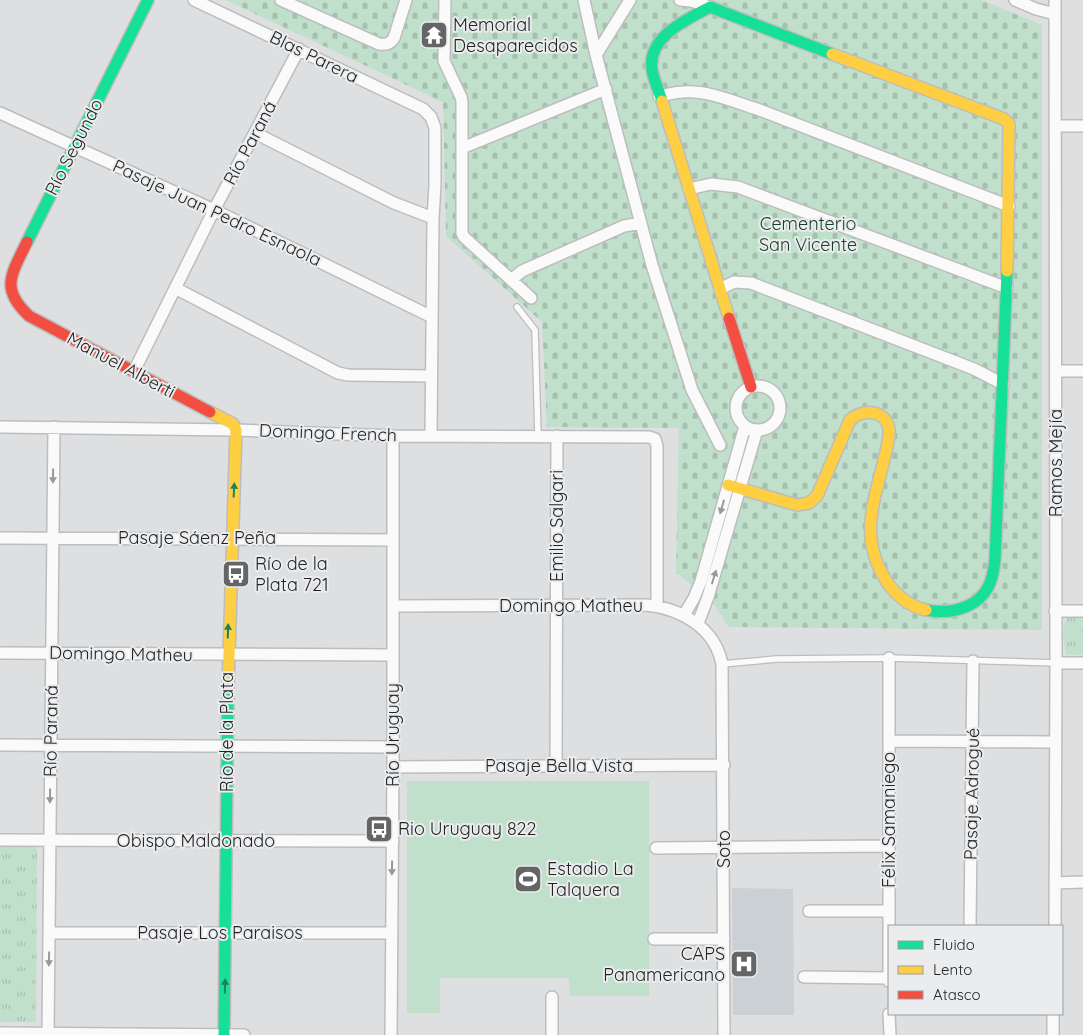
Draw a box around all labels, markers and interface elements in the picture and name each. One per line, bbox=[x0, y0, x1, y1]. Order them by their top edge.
place label: Memorial Desaparecidos bbox=[453, 13, 578, 57]
temple icon: Memorial Desaparecidos bbox=[419, 20, 449, 50]
street label: Blas Parera bbox=[266, 25, 362, 88]
street label: Río Segundo bbox=[39, 95, 108, 199]
street label: Río Paraná bbox=[218, 97, 281, 189]
street label: Pasaje Juan Pedro Esnaola bbox=[109, 154, 325, 271]
park label: Cementerio San Vicente bbox=[759, 212, 857, 256]
street label: Manuel Alberti bbox=[63, 326, 179, 403]
street label: Ramos Mejía bbox=[1044, 409, 1067, 517]
street label: Domingo French bbox=[259, 419, 397, 446]
one-way arrow bbox=[49, 468, 57, 484]
street label: Emilio Salgari bbox=[545, 470, 568, 582]
one-way arrow bbox=[230, 482, 238, 498]
one-way arrow bbox=[718, 499, 726, 514]
street label: Pasaje Sáenz Peña bbox=[118, 526, 276, 549]
place label: Río de la Plata 721 bbox=[255, 552, 329, 596]
bus stop icon: Río de la Plata 721 bbox=[221, 559, 251, 589]
one-way arrow bbox=[710, 569, 718, 584]
street label: Domingo Matheu bbox=[499, 594, 643, 617]
one-way arrow bbox=[225, 623, 233, 639]
street label: Domingo Matheu bbox=[49, 641, 193, 666]
street label: Río de la Plata bbox=[215, 672, 238, 792]
street label: Río Uruguay bbox=[381, 683, 404, 787]
street label: Río Paraná bbox=[38, 685, 63, 777]
street label: Pasaje Adrogué bbox=[959, 728, 984, 860]
street label: Félix Samaniego bbox=[877, 752, 900, 888]
street label: Pasaje Bella Vista bbox=[485, 754, 633, 777]
one-way arrow bbox=[46, 788, 54, 804]
bus stop icon: Rio Uruguay 822 bbox=[364, 814, 394, 844]
place label: Rio Uruguay 822 bbox=[398, 817, 537, 840]
street label: Obispo Maldonado bbox=[117, 829, 275, 852]
street label: Soto bbox=[712, 830, 735, 868]
place label: Estadio La Talquera bbox=[547, 857, 634, 901]
one-way arrow bbox=[388, 860, 396, 876]
sports icon: Estadio La Talquera bbox=[513, 864, 543, 894]
street label: Pasaje Los Paraisos bbox=[137, 921, 303, 944]
legend bbox=[888, 925, 1063, 1015]
text: Fluido bbox=[933, 935, 975, 954]
place label: CAPS Panamericano bbox=[603, 942, 725, 986]
hospital icon: CAPS Panamericano bbox=[729, 949, 759, 979]
one-way arrow bbox=[45, 951, 53, 967]
text: Lento bbox=[933, 960, 972, 979]
one-way arrow bbox=[221, 978, 229, 994]
text: Atasco bbox=[933, 985, 981, 1004]

